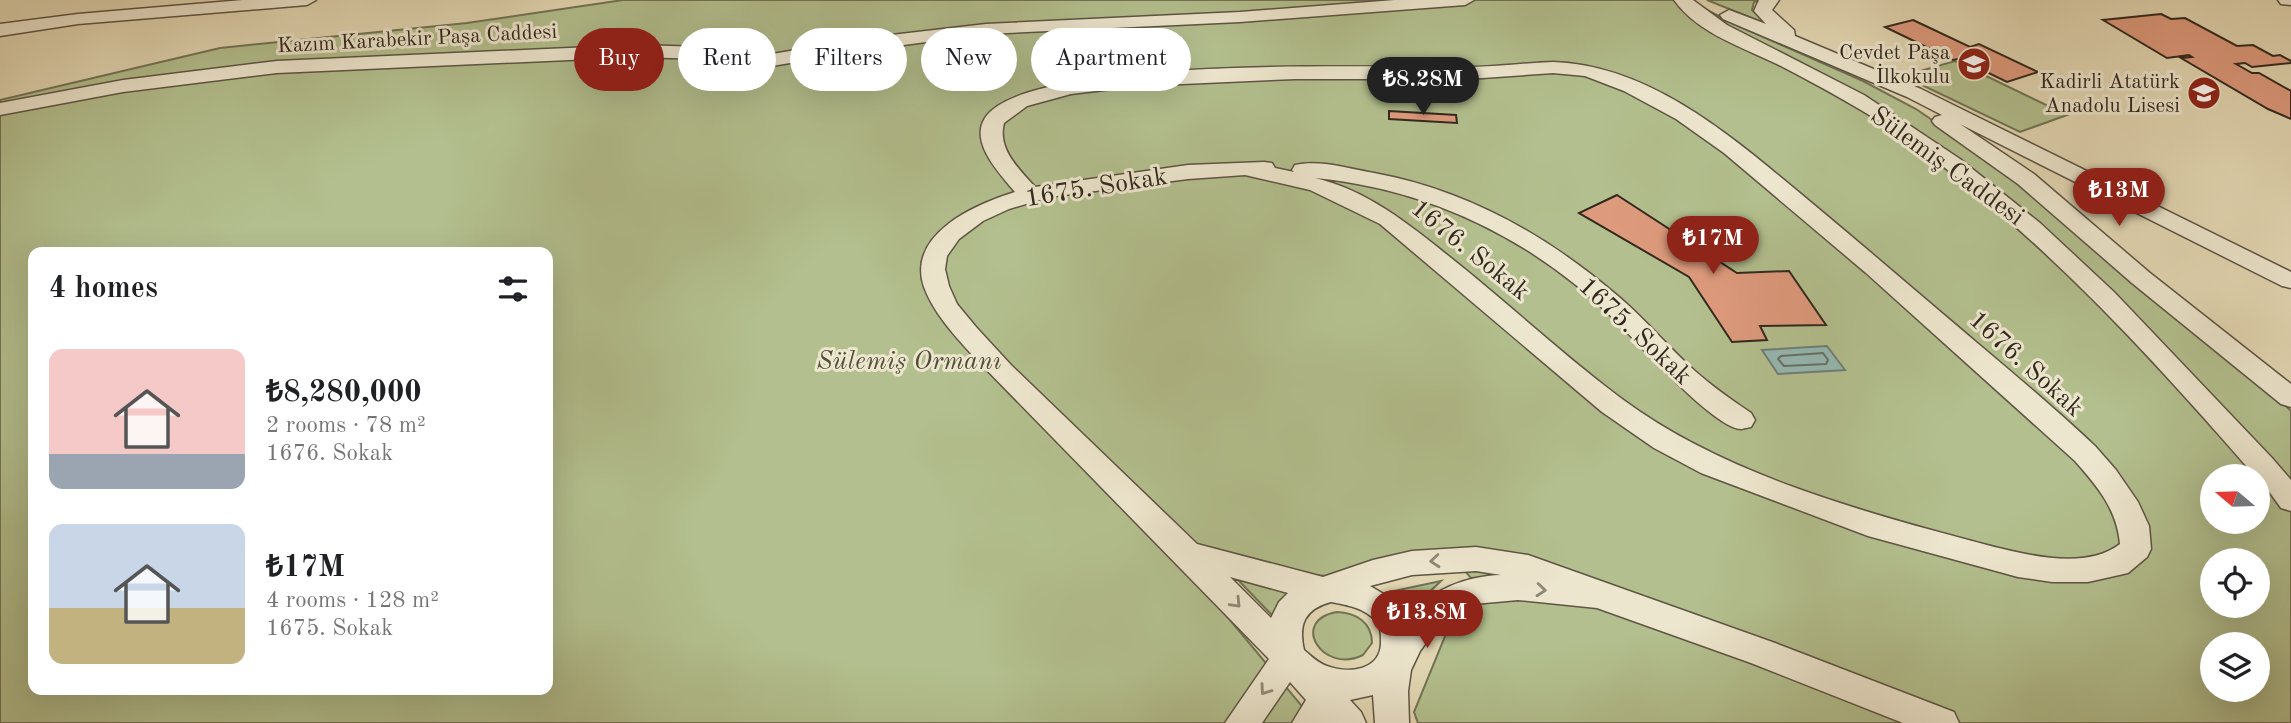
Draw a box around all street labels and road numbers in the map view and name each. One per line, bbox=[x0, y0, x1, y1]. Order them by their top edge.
street label: Kazım Karabekir Paşa Caddesi bbox=[277, 22, 558, 57]
street label: Sülemiş Caddesi bbox=[1865, 102, 2028, 231]
street label: 1675. Sokak bbox=[1023, 164, 1169, 212]
street label: 1676. Sokak bbox=[1406, 195, 1534, 306]
street label: 1675. Sokak bbox=[1573, 273, 1696, 390]
street label: 1676. Sokak bbox=[1964, 307, 2088, 422]

